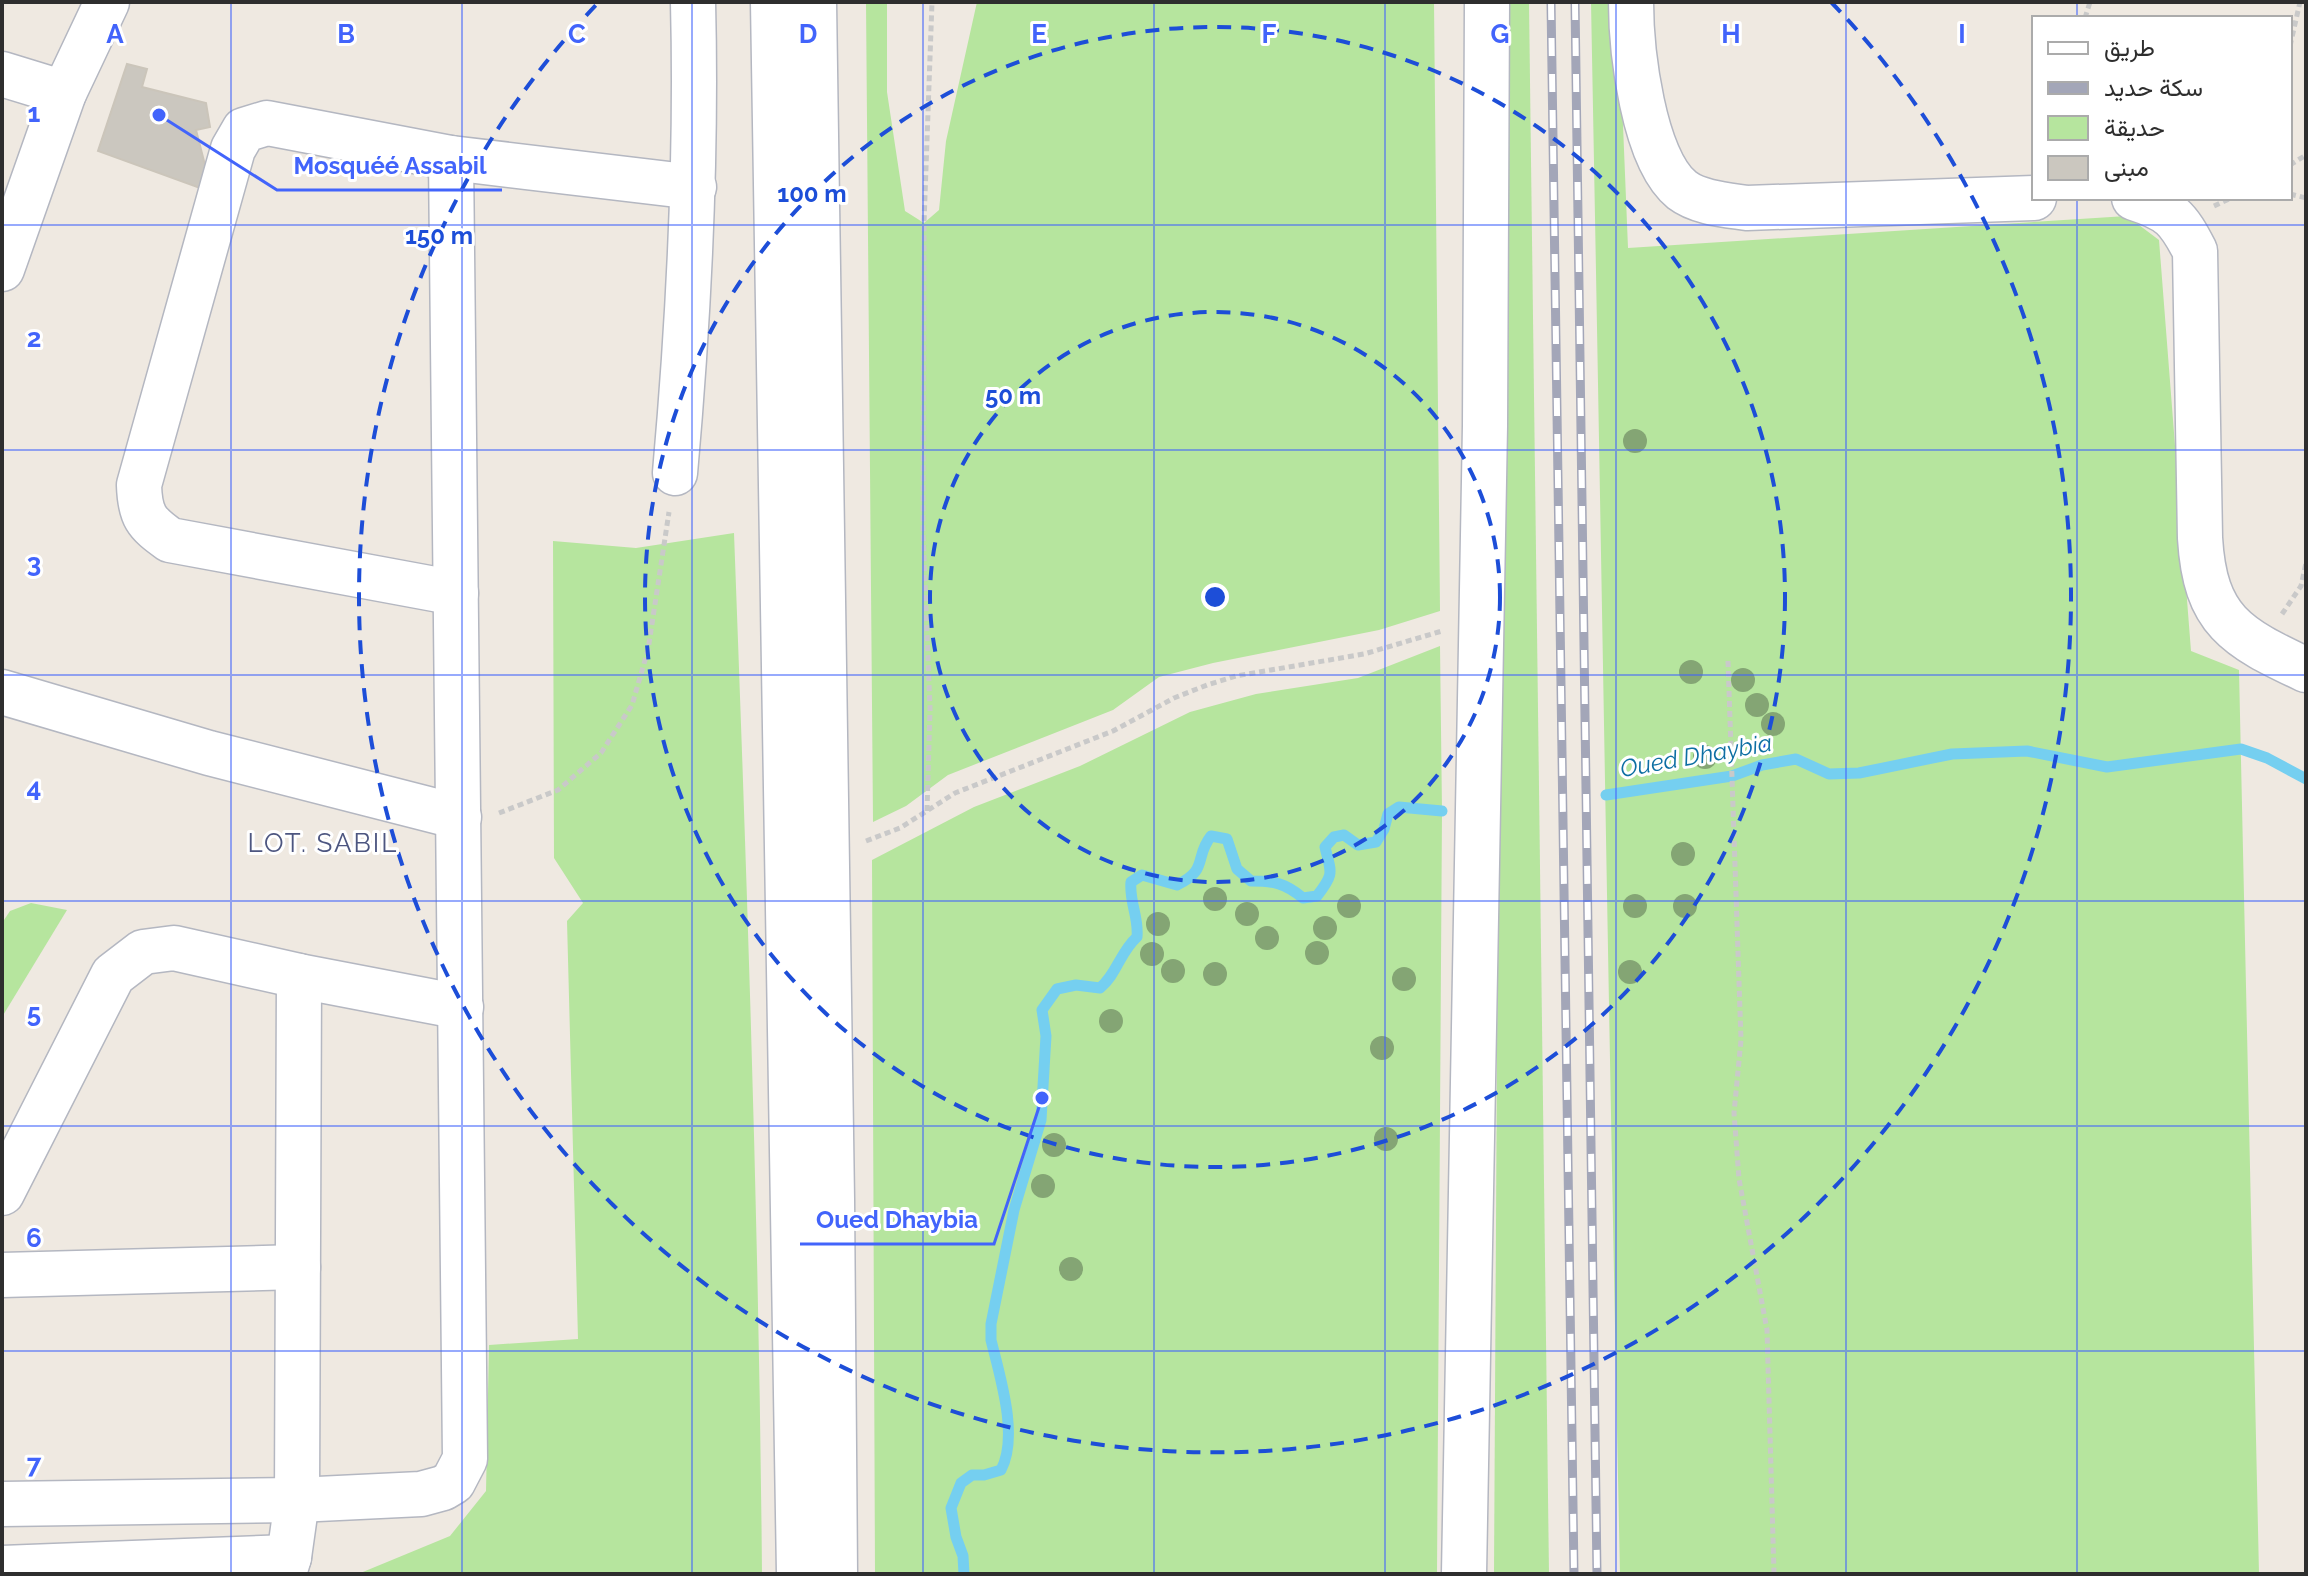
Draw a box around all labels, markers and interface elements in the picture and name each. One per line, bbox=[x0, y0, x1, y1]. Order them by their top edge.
legend bbox=[2032, 16, 2292, 200]
text: A bbox=[106, 19, 124, 49]
text: B bbox=[337, 19, 355, 49]
text: C bbox=[568, 19, 586, 49]
text: D bbox=[799, 19, 817, 49]
text: E bbox=[1031, 19, 1047, 49]
text: F bbox=[1262, 19, 1277, 49]
text: G bbox=[1491, 19, 1509, 49]
text: H bbox=[1721, 19, 1741, 49]
text: I bbox=[1958, 19, 1966, 49]
text: طريق bbox=[2104, 33, 2155, 63]
text: سكة حديد bbox=[2104, 73, 2203, 102]
text: 1 bbox=[28, 98, 41, 128]
text: حديقة bbox=[2104, 113, 2165, 142]
callout: Mosquéé Assabil bbox=[277, 142, 502, 190]
text: Mosquéé Assabil bbox=[293, 151, 487, 180]
text: مبنى bbox=[2104, 153, 2149, 182]
text: 100 m bbox=[777, 179, 847, 208]
text: 150 m bbox=[405, 221, 473, 250]
text: 2 bbox=[27, 323, 41, 353]
text: 50 m bbox=[985, 381, 1041, 410]
text: 3 bbox=[27, 548, 41, 578]
centre of rings bbox=[1201, 583, 1229, 611]
water label: Oued Dhaybia bbox=[1618, 728, 1774, 783]
text: 4 bbox=[27, 773, 41, 803]
district label: LOT. SABIL bbox=[248, 828, 398, 858]
text: 5 bbox=[27, 998, 41, 1028]
callout: Oued Dhaybia bbox=[800, 1196, 994, 1244]
text: Oued Dhaybia bbox=[816, 1205, 978, 1234]
text: 6 bbox=[26, 1223, 42, 1253]
text: 7 bbox=[27, 1449, 42, 1479]

